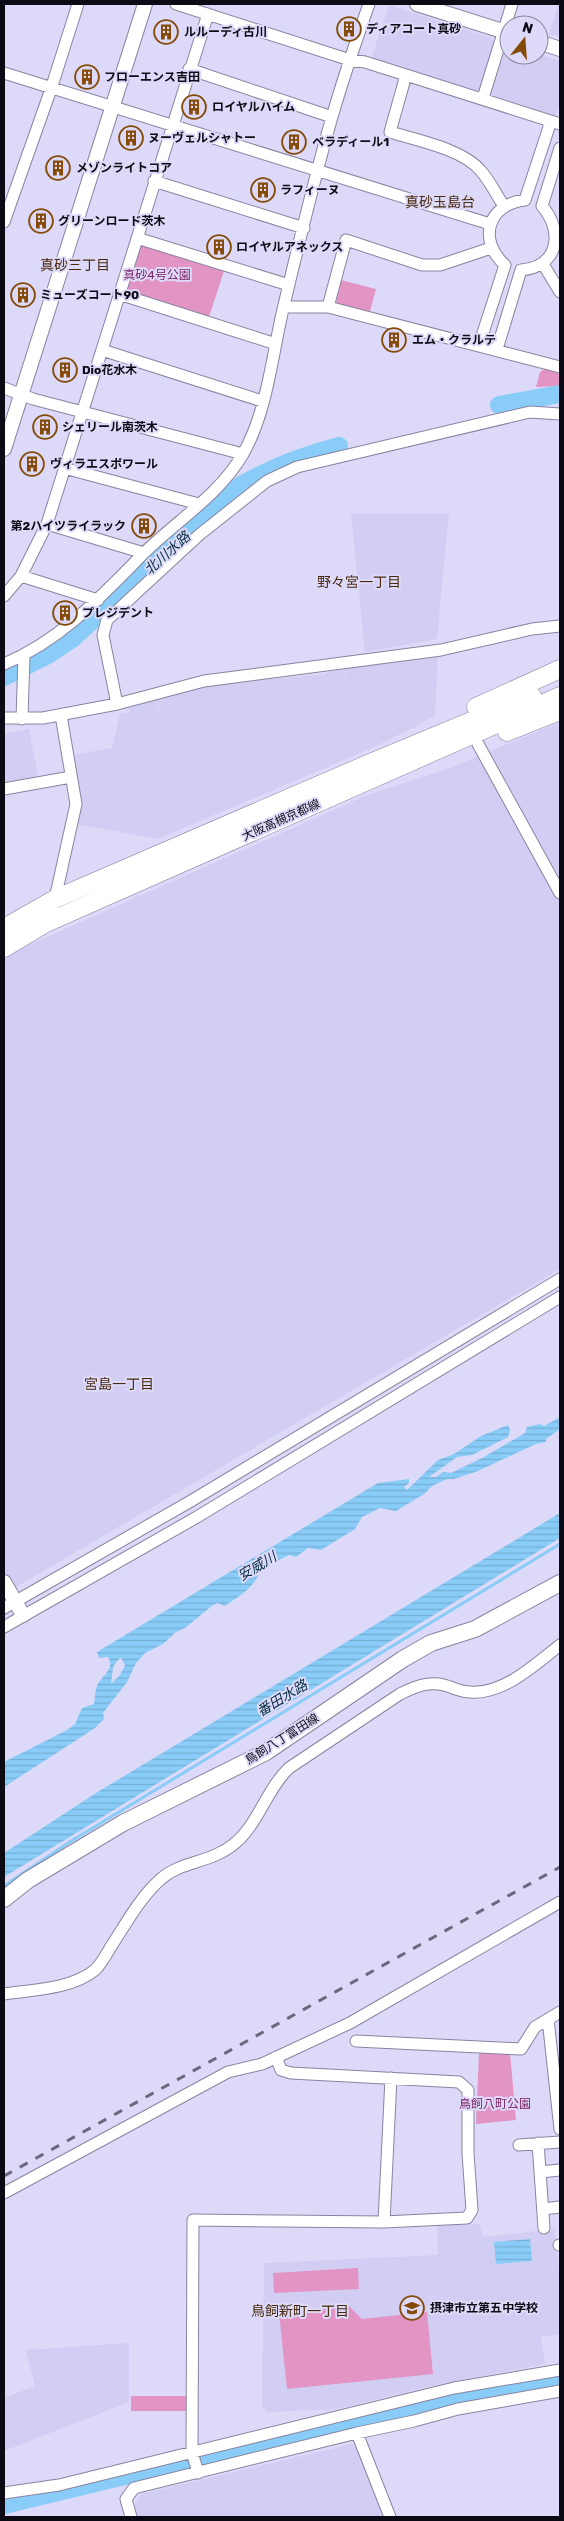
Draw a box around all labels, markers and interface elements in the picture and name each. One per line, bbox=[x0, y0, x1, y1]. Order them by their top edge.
north arrow bbox=[499, 15, 549, 65]
building icon: ディアコート真砂 bbox=[336, 16, 362, 42]
text: N bbox=[520, 18, 535, 38]
building icon: ルルーディ古川 bbox=[153, 19, 179, 45]
place label: ディアコート真砂 bbox=[366, 22, 461, 36]
place label: ルルーディ古川 bbox=[184, 25, 267, 39]
building icon: フローエンス吉田 bbox=[74, 64, 100, 90]
place label: フローエンス吉田 bbox=[104, 70, 200, 84]
building icon: ロイヤルハイム bbox=[181, 94, 207, 120]
place label: ロイヤルハイム bbox=[212, 100, 295, 114]
building icon: ヌーヴェルシャトー bbox=[118, 125, 144, 151]
building icon: ベラディール1 bbox=[281, 129, 307, 155]
place label: ヌーヴェルシャトー bbox=[148, 131, 256, 145]
place label: ベラディール1 bbox=[312, 135, 389, 149]
building icon: メゾンライトコア bbox=[45, 155, 71, 181]
place label: メゾンライトコア bbox=[76, 161, 172, 175]
building icon: ラフィーヌ bbox=[250, 177, 276, 203]
place label: ラフィーヌ bbox=[280, 183, 340, 197]
district label: 真砂玉島台 bbox=[405, 194, 475, 211]
building icon: グリーンロード茨木 bbox=[28, 208, 54, 234]
place label: グリーンロード茨木 bbox=[58, 214, 165, 228]
building icon: ロイヤルアネックス bbox=[206, 234, 232, 260]
place label: ロイヤルアネックス bbox=[236, 240, 343, 254]
district label: 真砂三丁目 bbox=[40, 257, 110, 274]
park label: 真砂4号公園 bbox=[123, 268, 191, 282]
building icon: ミューズコート90 bbox=[10, 282, 36, 308]
place label: ミューズコート90 bbox=[40, 288, 139, 302]
building icon: エム・クラルテ bbox=[381, 327, 407, 353]
place label: エム・クラルテ bbox=[412, 333, 496, 347]
building icon: Dio花水木 bbox=[52, 357, 78, 383]
place label: Dio花水木 bbox=[82, 363, 137, 377]
building icon: シェリール南茨木 bbox=[32, 414, 58, 440]
place label: シェリール南茨木 bbox=[62, 420, 158, 434]
building icon: ヴィラエスポワール bbox=[19, 451, 45, 477]
place label: ヴィラエスポワール bbox=[50, 457, 158, 471]
building icon: 第2ハイツライラック bbox=[131, 513, 157, 539]
place label: 第2ハイツライラック bbox=[10, 519, 126, 533]
water label: 北川水路 bbox=[141, 528, 195, 578]
district label: 野々宮一丁目 bbox=[317, 574, 401, 591]
building icon: プレジデント bbox=[52, 600, 78, 626]
place label: プレジデント bbox=[82, 606, 154, 620]
street label: 大阪高槻京都線 bbox=[240, 797, 322, 843]
district label: 宮島一丁目 bbox=[84, 1376, 154, 1393]
water label: 安威川 bbox=[235, 1547, 281, 1585]
water label: 番田水路 bbox=[254, 1676, 311, 1720]
street label: 鳥飼八丁富田線 bbox=[243, 1711, 321, 1767]
park label: 鳥飼八町公園 bbox=[459, 2097, 531, 2111]
school or university icon: 摂津市立第五中学校 bbox=[399, 2295, 425, 2321]
place label: 摂津市立第五中学校 bbox=[430, 2301, 538, 2315]
district label: 鳥飼新町一丁目 bbox=[251, 2303, 349, 2320]

